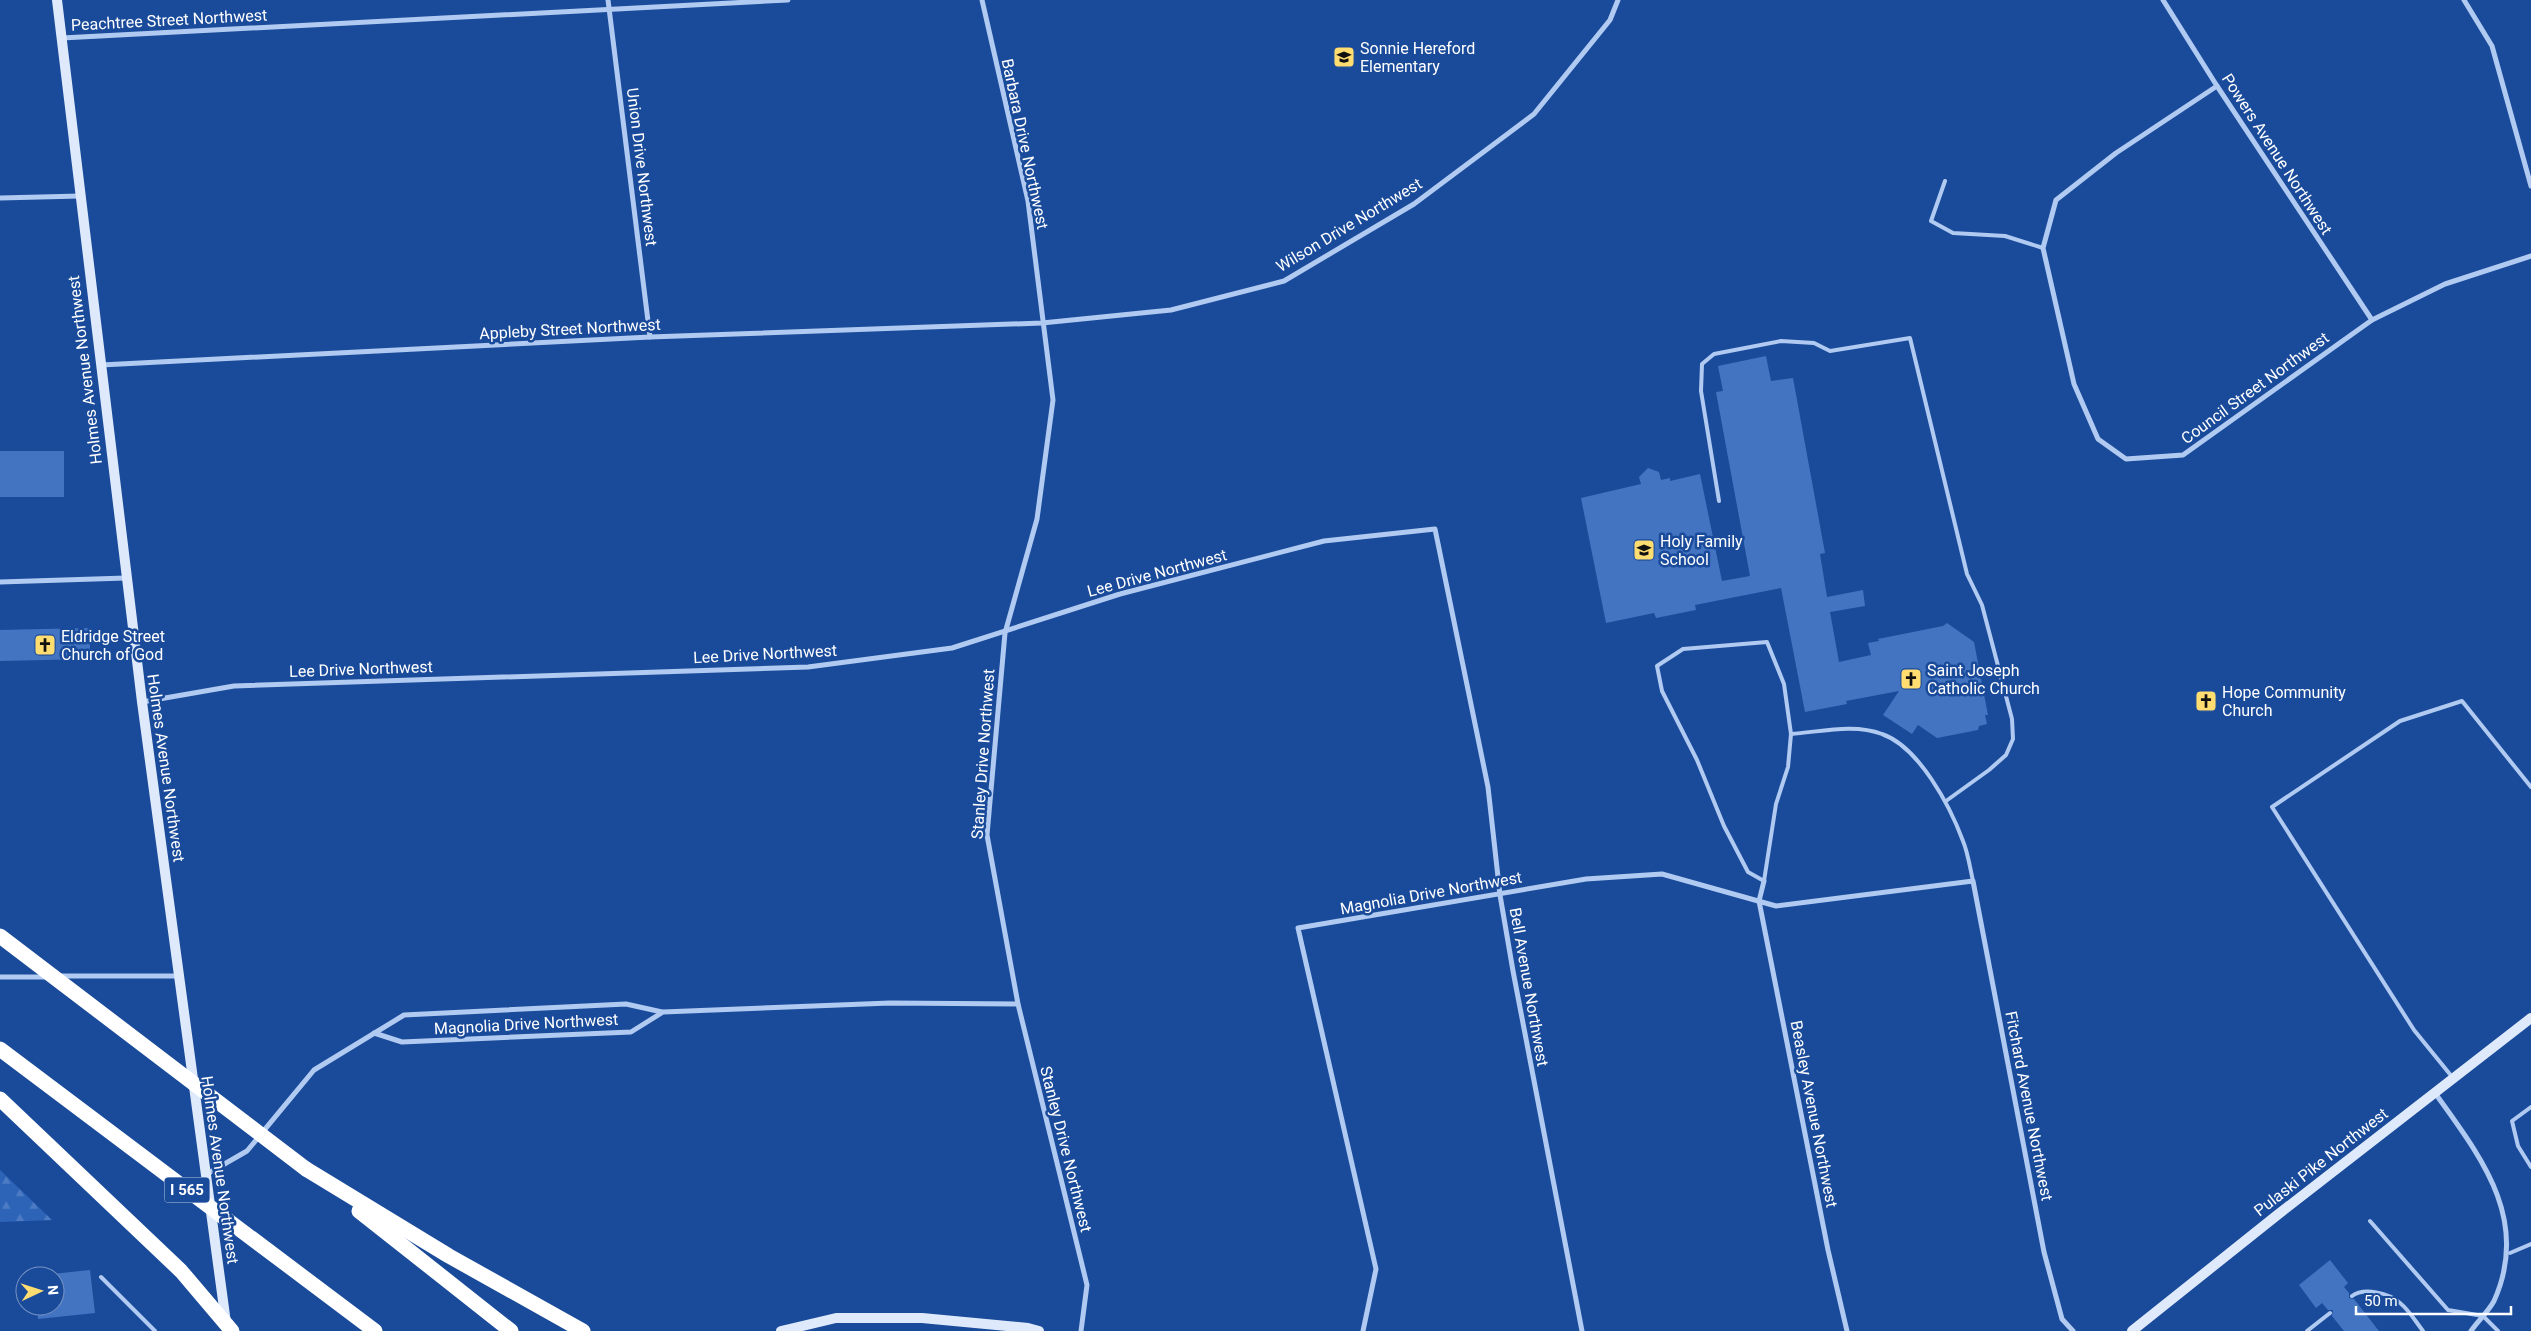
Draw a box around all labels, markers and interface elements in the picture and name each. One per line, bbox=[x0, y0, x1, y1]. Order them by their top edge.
street label: Peachtree Street Northwest bbox=[70, 5, 268, 35]
place label: Sonnie Hereford Elementary bbox=[1360, 39, 1475, 76]
school or university icon: Sonnie Hereford Elementary bbox=[1332, 45, 1356, 69]
street label: Barbara Drive Northwest bbox=[998, 57, 1052, 231]
street label: Powers Avenue Northwest bbox=[2218, 70, 2336, 238]
street label: Union Drive Northwest bbox=[623, 87, 661, 247]
street label: Wilson Drive Northwest bbox=[1273, 174, 1425, 276]
street label: Holmes Avenue Northwest bbox=[64, 275, 106, 465]
street label: Appleby Street Northwest bbox=[479, 315, 661, 343]
street label: Council Street Northwest bbox=[2177, 328, 2333, 448]
place label: Holy Family School bbox=[1660, 532, 1743, 569]
school or university icon: Holy Family School bbox=[1632, 538, 1656, 562]
street label: Lee Drive Northwest bbox=[1085, 545, 1229, 601]
place label: Eldridge Street Church of God bbox=[61, 627, 165, 664]
church icon: Eldridge Street Church of God bbox=[33, 633, 57, 657]
street label: Lee Drive Northwest bbox=[693, 641, 837, 667]
street label: Lee Drive Northwest bbox=[289, 657, 433, 681]
place label: Saint Joseph Catholic Church bbox=[1927, 661, 2040, 698]
church icon: Saint Joseph Catholic Church bbox=[1899, 667, 1923, 691]
street label: Stanley Drive Northwest bbox=[968, 668, 998, 840]
street label: Holmes Avenue Northwest bbox=[143, 673, 189, 863]
place label: Hope Community Church bbox=[2222, 683, 2346, 720]
church icon: Hope Community Church bbox=[2194, 689, 2218, 713]
street label: Magnolia Drive Northwest bbox=[1339, 868, 1523, 918]
street label: Bell Avenue Northwest bbox=[1506, 906, 1552, 1068]
street label: Magnolia Drive Northwest bbox=[433, 1010, 619, 1038]
street label: Fitchard Avenue Northwest bbox=[2001, 1010, 2057, 1202]
street label: Beasley Avenue Northwest bbox=[1787, 1019, 1841, 1209]
street label: Stanley Drive Northwest bbox=[1036, 1064, 1096, 1234]
street label: Holmes Avenue Northwest bbox=[197, 1075, 243, 1265]
street label: Pulaski Pike Northwest bbox=[2250, 1104, 2392, 1220]
road number: I 565 bbox=[164, 1178, 210, 1202]
north arrow bbox=[15, 1266, 65, 1316]
scale bar bbox=[2356, 1284, 2511, 1316]
text: N bbox=[45, 1285, 61, 1296]
text: 50 m bbox=[2364, 1292, 2398, 1310]

